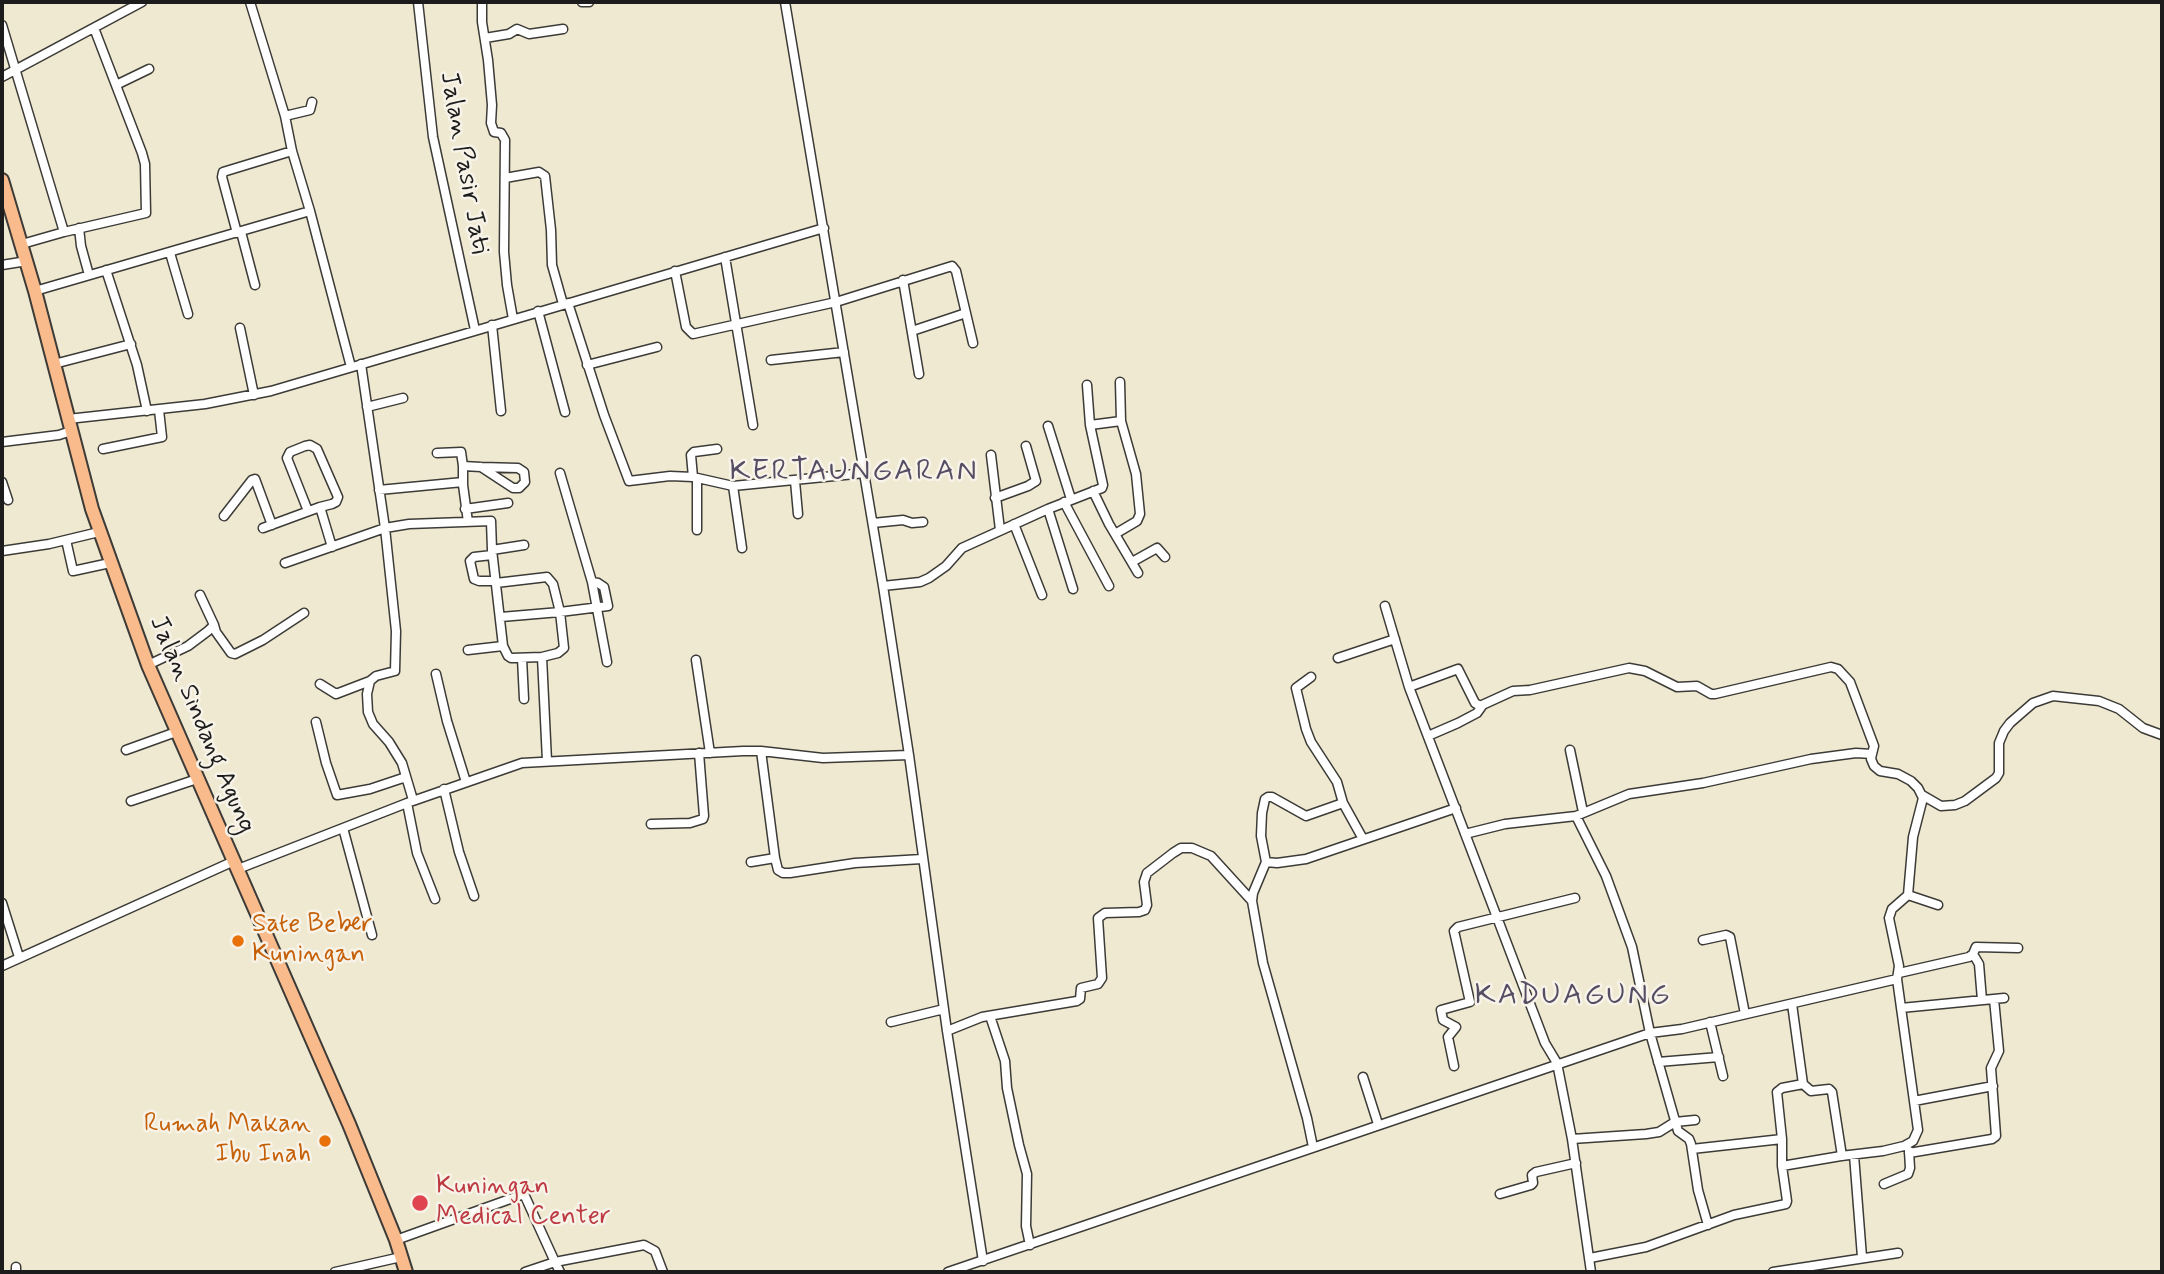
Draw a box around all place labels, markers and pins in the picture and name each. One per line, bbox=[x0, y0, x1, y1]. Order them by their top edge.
place label: Sate Beber Kuningan bbox=[252, 910, 373, 972]
marker: Sate Beber Kuningan bbox=[230, 933, 246, 949]
place label: Rumah Makan Ibu Inah bbox=[144, 1110, 311, 1172]
marker: Rumah Makan Ibu Inah bbox=[317, 1133, 333, 1149]
place label: Kuningan Medical Center bbox=[436, 1172, 611, 1234]
marker: Kuningan Medical Center bbox=[410, 1193, 430, 1213]

